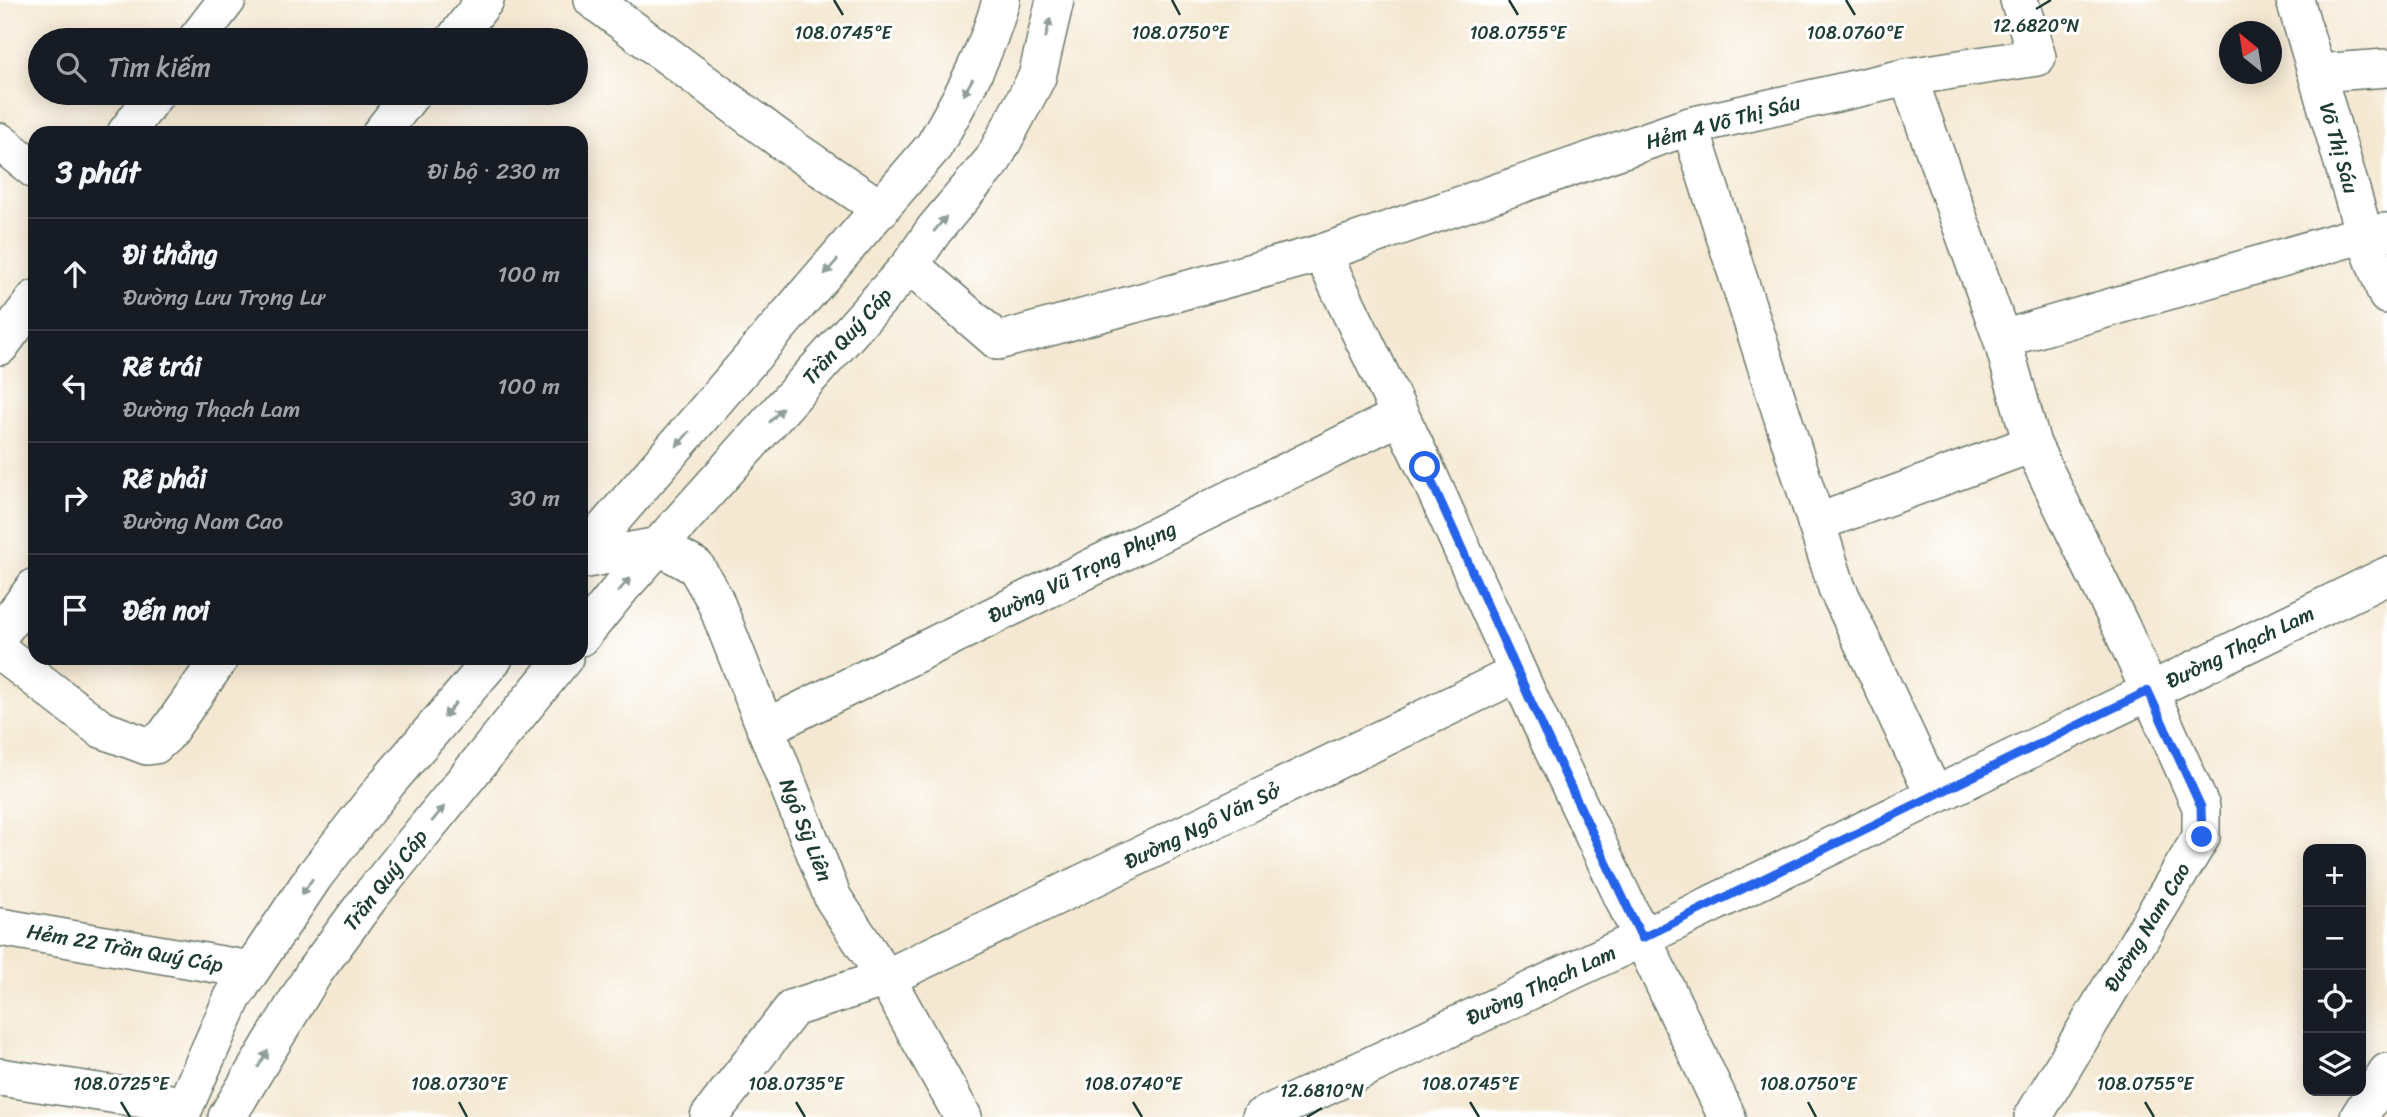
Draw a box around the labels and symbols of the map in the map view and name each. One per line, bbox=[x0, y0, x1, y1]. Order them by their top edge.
text: 12.6820°N bbox=[1993, 10, 2080, 42]
text: 108.0745°E bbox=[795, 17, 893, 49]
one-way arrow bbox=[1043, 17, 1054, 39]
text: 108.0750°E bbox=[1131, 17, 1230, 49]
text: 108.0755°E bbox=[1470, 17, 1567, 49]
text: 108.0760°E bbox=[1807, 17, 1904, 49]
north arrow bbox=[2219, 21, 2282, 84]
one-way arrow bbox=[962, 77, 974, 96]
street label: Hẻm 4 Võ Thị Sáu bbox=[1641, 83, 1805, 161]
street label: Võ Thị Sáu bbox=[2308, 98, 2370, 199]
one-way arrow bbox=[932, 215, 947, 233]
one-way arrow bbox=[823, 258, 839, 276]
street label: Trần Quý Cáp bbox=[792, 278, 902, 394]
one-way arrow bbox=[768, 406, 784, 424]
one-way arrow bbox=[676, 431, 691, 448]
route start bbox=[1409, 451, 1440, 482]
street label: Đường Vũ Trọng Phụng bbox=[981, 510, 1183, 634]
one-way arrow bbox=[616, 576, 631, 593]
street label: Đường Thạch Lam bbox=[2159, 594, 2321, 700]
one-way arrow bbox=[442, 701, 458, 719]
street label: Đường Ngô Văn Sở bbox=[1117, 771, 1288, 880]
street label: Ngô Sỹ Liên bbox=[768, 773, 844, 887]
one-way arrow bbox=[430, 806, 445, 824]
street label: Trần Quý Cáp bbox=[333, 820, 437, 940]
route end bbox=[2186, 821, 2217, 852]
street label: Đường Nam Cao bbox=[2093, 855, 2201, 999]
one-way arrow bbox=[300, 878, 314, 896]
street label: Hẻm 22 Trần Quý Cáp bbox=[24, 912, 226, 984]
street label: Đường Thạch Lam bbox=[1460, 934, 1622, 1036]
one-way arrow bbox=[256, 1049, 269, 1068]
text: 108.0725°E bbox=[73, 1068, 170, 1100]
text: 108.0730°E bbox=[411, 1068, 508, 1100]
text: 108.0735°E bbox=[748, 1068, 845, 1100]
text: 108.0740°E bbox=[1084, 1068, 1183, 1100]
text: 108.0745°E bbox=[1422, 1068, 1520, 1100]
text: 108.0750°E bbox=[1759, 1068, 1858, 1100]
text: 108.0755°E bbox=[2097, 1068, 2194, 1100]
text: 12.6810°N bbox=[1280, 1075, 1364, 1107]

